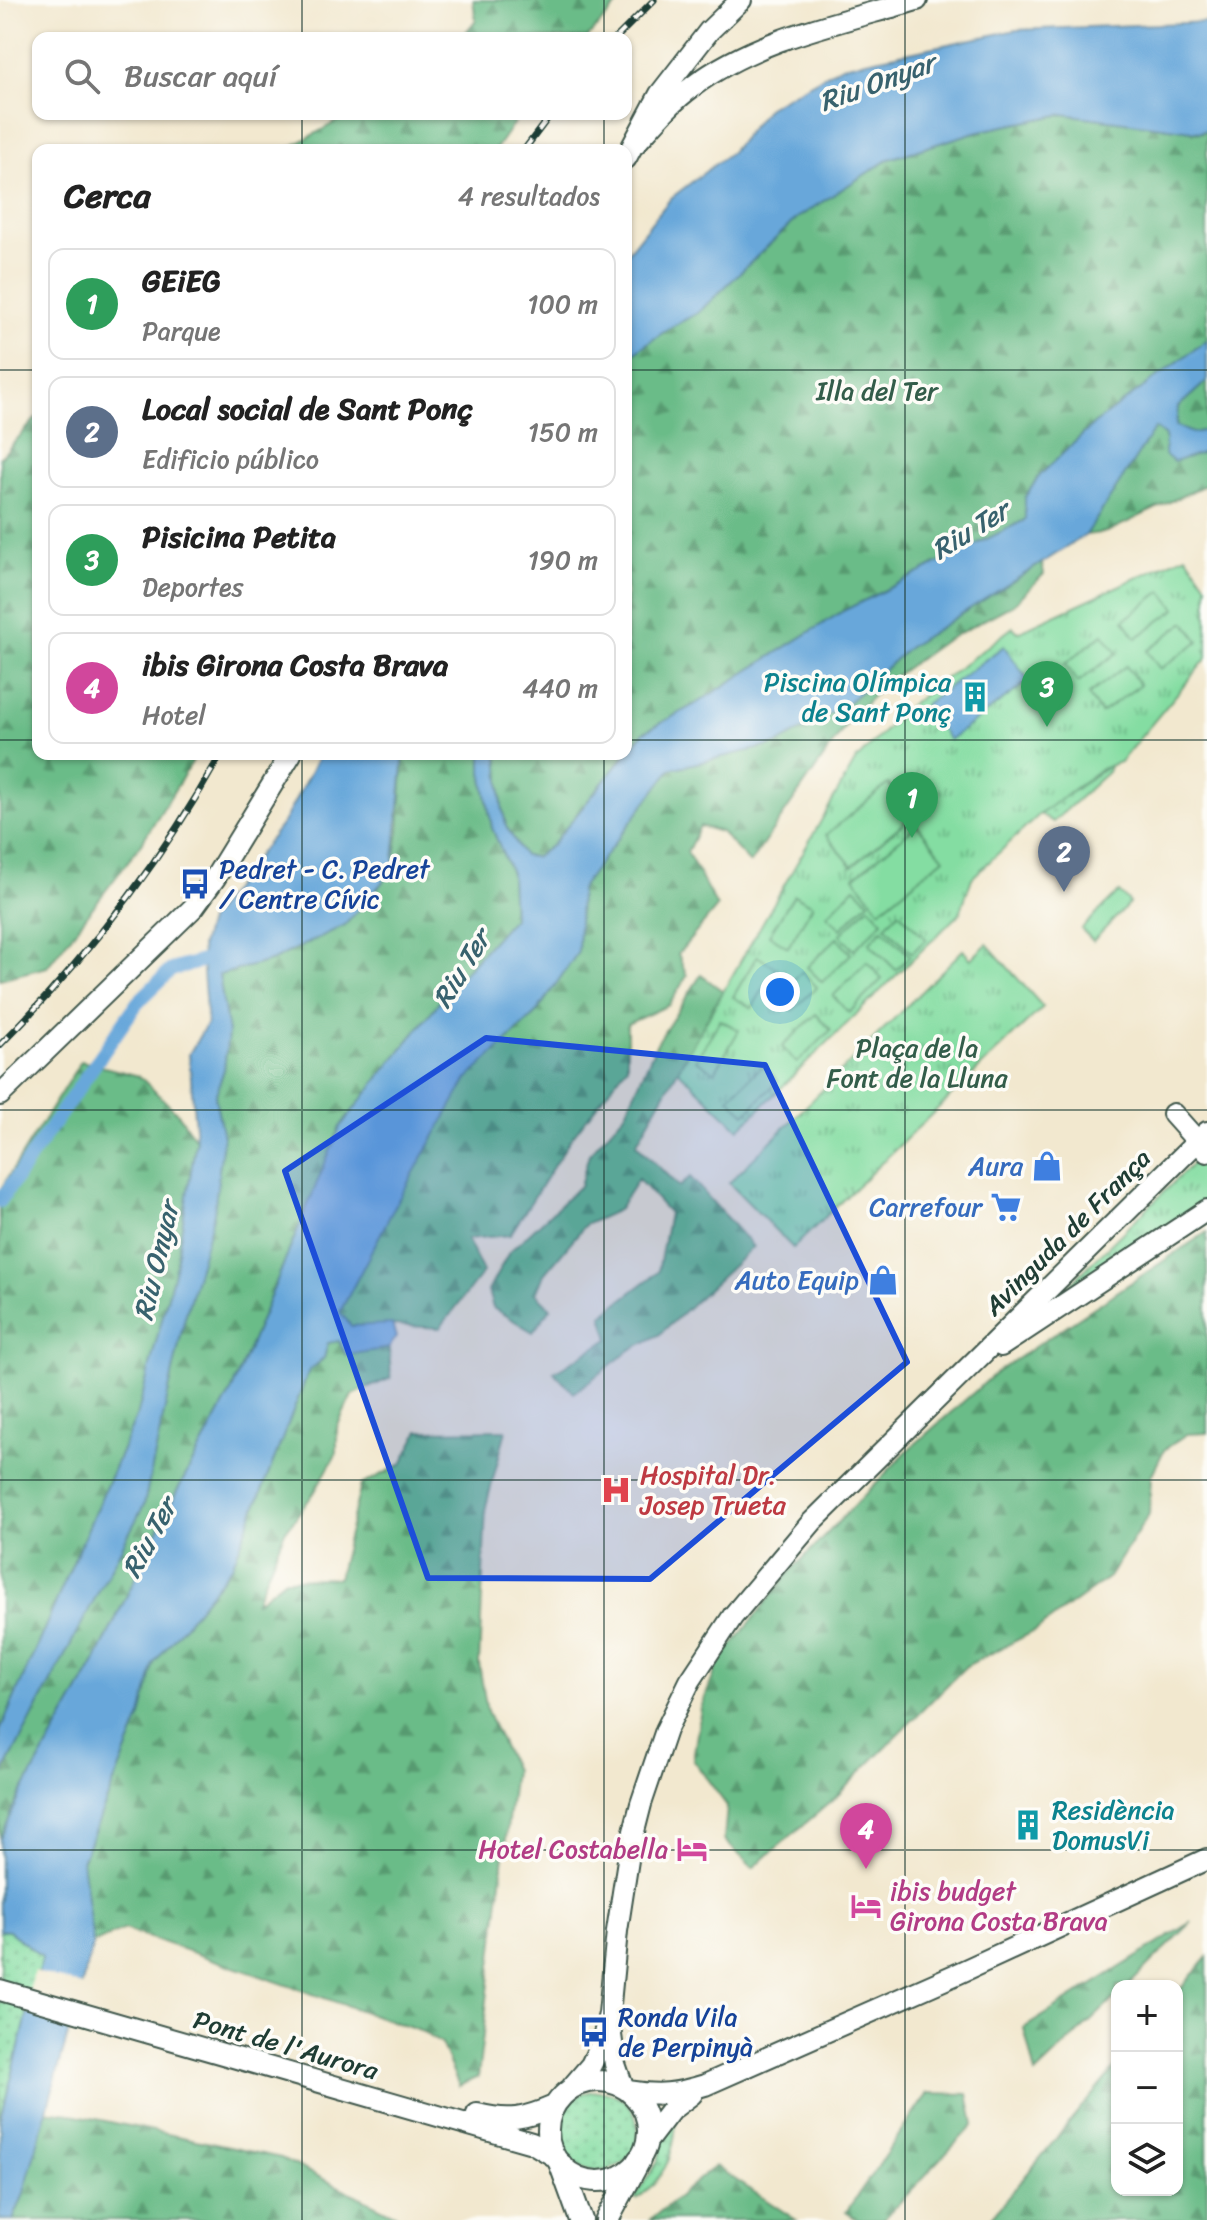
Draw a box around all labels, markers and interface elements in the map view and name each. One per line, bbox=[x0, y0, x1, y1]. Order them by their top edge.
search box bbox=[32, 32, 632, 120]
water label: Riu Onyar bbox=[812, 37, 946, 126]
text: Buscar aquí bbox=[124, 49, 277, 103]
icon: search bbox=[60, 54, 104, 98]
text: Cerca bbox=[64, 166, 151, 226]
text: 4 resultados bbox=[458, 173, 600, 219]
text: GEiEG bbox=[142, 254, 221, 308]
text: 1 bbox=[86, 281, 98, 327]
text: 100 m bbox=[527, 281, 598, 327]
text: Parque bbox=[142, 308, 221, 354]
park label: Illa del Ter bbox=[815, 368, 939, 414]
text: Local social de Sant Ponç bbox=[142, 382, 472, 436]
text: 2 bbox=[84, 409, 100, 455]
text: 150 m bbox=[528, 409, 598, 455]
text: Edificio público bbox=[142, 436, 319, 482]
water label: Riu Ter bbox=[921, 484, 1023, 573]
text: Pisicina Petita bbox=[142, 510, 336, 564]
text: 3 bbox=[85, 537, 99, 583]
text: 190 m bbox=[528, 537, 598, 583]
text: Deportes bbox=[142, 564, 243, 610]
text: ibis Girona Costa Brava bbox=[142, 638, 448, 692]
place label: Piscina Olímpica de Sant Ponç bbox=[764, 659, 952, 735]
pin: 3 bbox=[1021, 661, 1073, 727]
text: 4 bbox=[84, 665, 100, 711]
text: 440 m bbox=[522, 665, 598, 711]
building icon: Piscina Olímpica de Sant Ponç bbox=[958, 680, 992, 714]
text: Hotel bbox=[142, 692, 206, 738]
pin: 1 bbox=[886, 772, 938, 838]
pin: 2 bbox=[1038, 826, 1090, 892]
place label: Pedret - C. Pedret / Centre Cívic bbox=[219, 846, 431, 922]
bus stop icon: Pedret - C. Pedret / Centre Cívic bbox=[178, 867, 212, 901]
water label: Riu Ter bbox=[418, 916, 507, 1018]
your location bbox=[760, 972, 800, 1012]
park label: Plaça de la Font de la Lluna bbox=[826, 1025, 1008, 1101]
street label: Avinguda de França bbox=[971, 1137, 1162, 1328]
place label: Aura bbox=[967, 1143, 1024, 1189]
shop icon: Aura bbox=[1030, 1149, 1064, 1183]
place label: Carrefour bbox=[869, 1184, 983, 1230]
supermarket icon: Carrefour bbox=[989, 1190, 1023, 1224]
water label: Riu Onyar bbox=[119, 1192, 194, 1325]
place label: Auto Equip bbox=[734, 1257, 859, 1303]
shop icon: Auto Equip bbox=[866, 1263, 900, 1297]
place label: Hospital Dr. Josep Trueta bbox=[639, 1452, 787, 1528]
hospital icon: Hospital Dr. Josep Trueta bbox=[599, 1473, 633, 1507]
water label: Riu Ter bbox=[108, 1484, 193, 1587]
place label: Residència DomusVi bbox=[1052, 1787, 1175, 1863]
pin: 4 bbox=[840, 1803, 892, 1869]
building icon: Residència DomusVi bbox=[1011, 1808, 1045, 1842]
place label: Hotel Costabella bbox=[478, 1826, 668, 1872]
hotel icon: Hotel Costabella bbox=[675, 1832, 709, 1866]
place label: ibis budget Girona Costa Brava bbox=[890, 1868, 1108, 1944]
hotel icon: ibis budget Girona Costa Brava bbox=[849, 1889, 883, 1923]
map controls bbox=[1111, 1980, 1183, 2196]
button: + bbox=[1111, 1980, 1183, 2052]
place label: Ronda Vila de Perpinyà bbox=[618, 1994, 753, 2070]
street label: Pont de l'Aurora bbox=[188, 1997, 385, 2094]
bus stop icon: Ronda Vila de Perpinyà bbox=[577, 2015, 611, 2049]
button: − bbox=[1111, 2052, 1183, 2124]
button: layers bbox=[1111, 2124, 1183, 2196]

